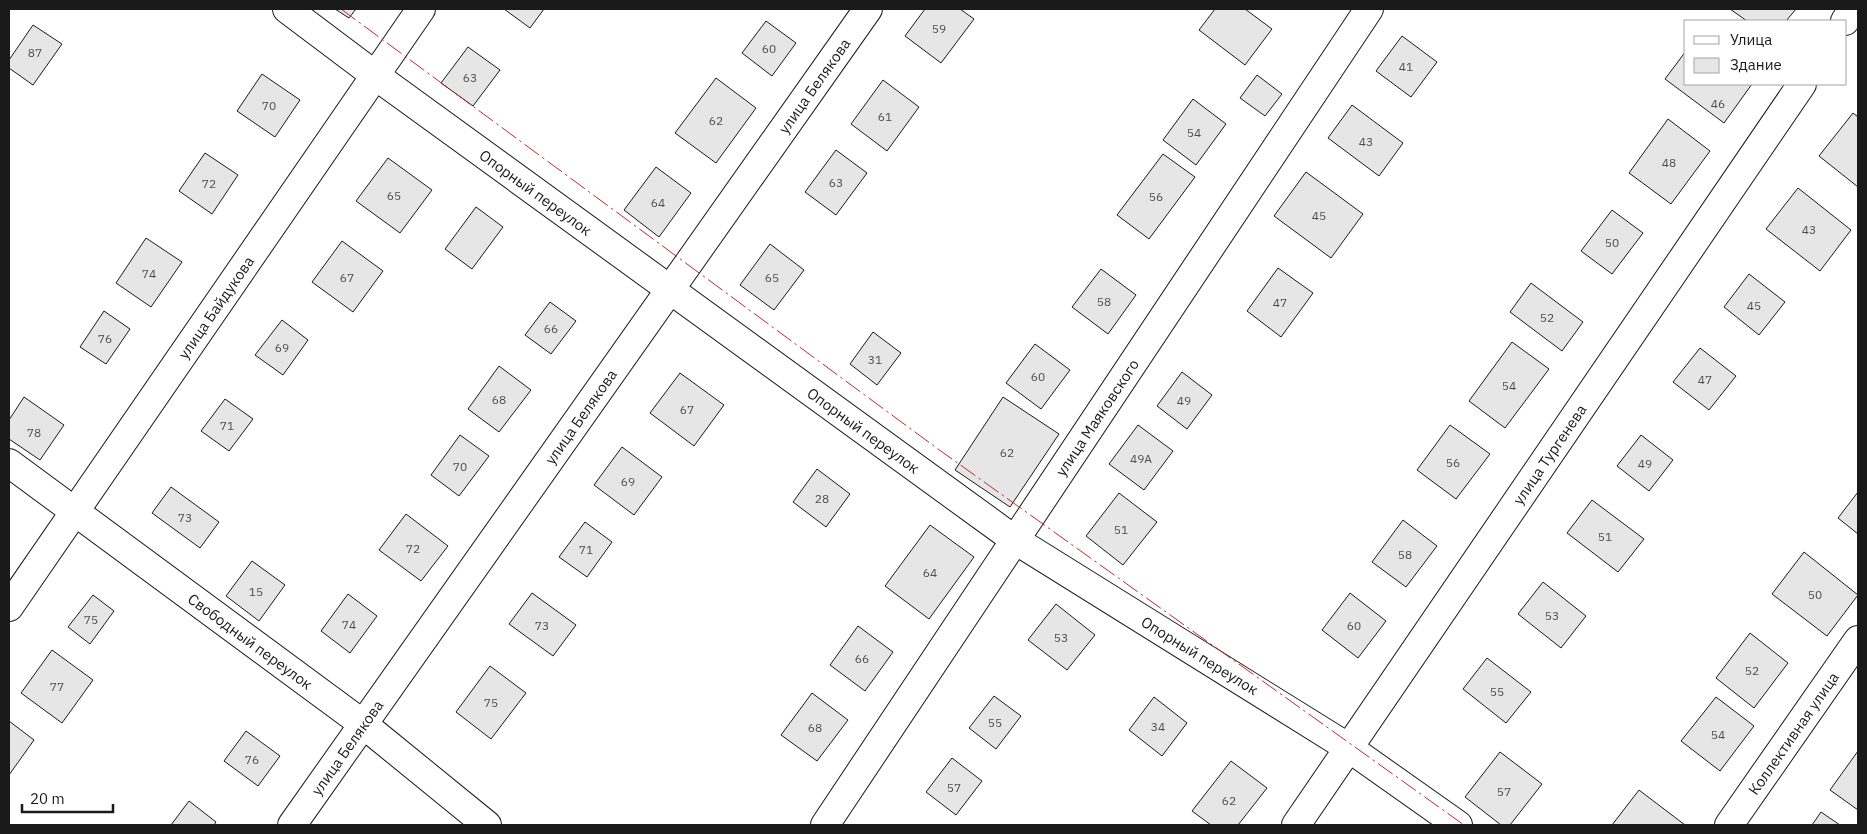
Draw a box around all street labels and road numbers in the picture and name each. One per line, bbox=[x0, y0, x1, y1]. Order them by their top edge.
street label: улица Белякова bbox=[774, 34, 854, 137]
street label: Опорный переулок bbox=[476, 145, 596, 239]
street label: улица Байдукова bbox=[173, 252, 258, 362]
street label: улица Маяковского bbox=[1051, 355, 1143, 479]
street label: улица Белякова bbox=[540, 365, 620, 468]
street label: Опорный переулок bbox=[804, 383, 924, 477]
street label: улица Тургенева bbox=[1508, 400, 1590, 508]
street label: Свободный переулок bbox=[184, 589, 317, 693]
street label: Опорный переулок bbox=[1138, 612, 1262, 699]
street label: Коллективная улица bbox=[1744, 668, 1843, 798]
street label: улица Белякова bbox=[307, 696, 387, 799]

